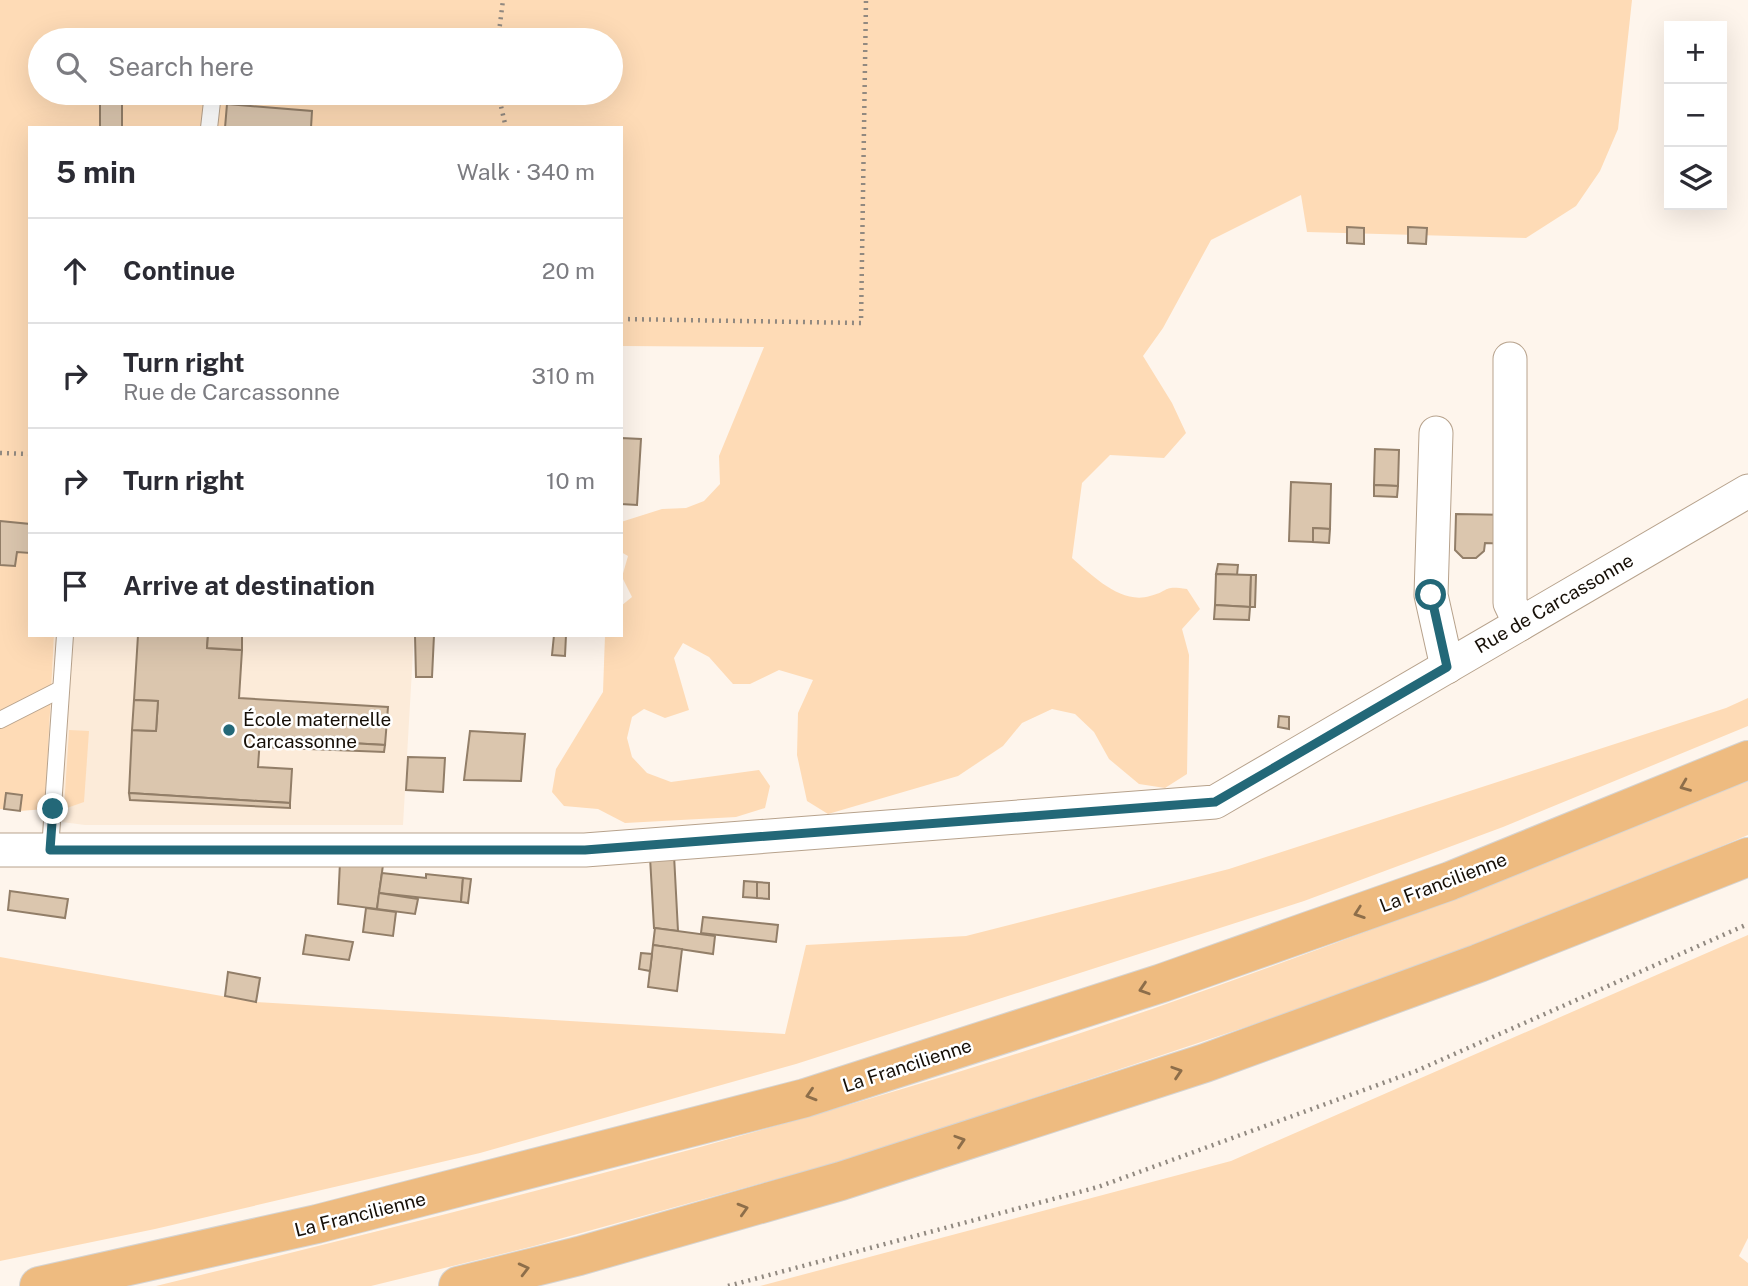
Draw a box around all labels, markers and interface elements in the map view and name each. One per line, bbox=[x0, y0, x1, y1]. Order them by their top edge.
map controls bbox=[1664, 21, 1727, 210]
button: + bbox=[1664, 21, 1727, 84]
search box bbox=[28, 28, 623, 105]
icon: search bbox=[52, 48, 90, 86]
text: Search here bbox=[108, 51, 254, 82]
button: − bbox=[1664, 84, 1727, 147]
button: layers bbox=[1664, 147, 1727, 210]
text: 5 min bbox=[56, 154, 136, 190]
text: Walk · 340 m bbox=[457, 158, 595, 185]
icon: ahead bbox=[56, 252, 94, 290]
text: Continue bbox=[123, 255, 235, 286]
text: 20 m bbox=[542, 257, 595, 284]
text: Turn right bbox=[123, 347, 245, 378]
icon: right bbox=[56, 357, 94, 395]
text: 310 m bbox=[532, 362, 595, 389]
text: Rue de Carcassonne bbox=[123, 378, 340, 405]
icon: right bbox=[56, 462, 94, 500]
text: Turn right bbox=[123, 465, 245, 496]
text: 10 m bbox=[546, 467, 595, 494]
street label: Rue de Carcassonne bbox=[1471, 549, 1637, 657]
icon: arrive bbox=[56, 567, 94, 605]
text: Arrive at destination bbox=[123, 570, 375, 601]
route start bbox=[1415, 579, 1446, 610]
place label: École maternelle Carcassonne bbox=[243, 708, 391, 752]
marker: École maternelle Carcassonne bbox=[221, 722, 237, 738]
one-way arrow bbox=[1680, 777, 1692, 791]
route end bbox=[37, 793, 68, 824]
street label: La Francilienne bbox=[1376, 848, 1510, 916]
one-way arrow bbox=[1354, 905, 1366, 919]
one-way arrow bbox=[1139, 980, 1151, 995]
street label: La Francilienne bbox=[840, 1034, 974, 1096]
one-way arrow bbox=[1171, 1065, 1183, 1080]
one-way arrow bbox=[805, 1087, 817, 1102]
one-way arrow bbox=[954, 1135, 966, 1149]
street label: La Francilienne bbox=[292, 1187, 428, 1241]
one-way arrow bbox=[737, 1202, 749, 1217]
one-way arrow bbox=[518, 1263, 530, 1277]

